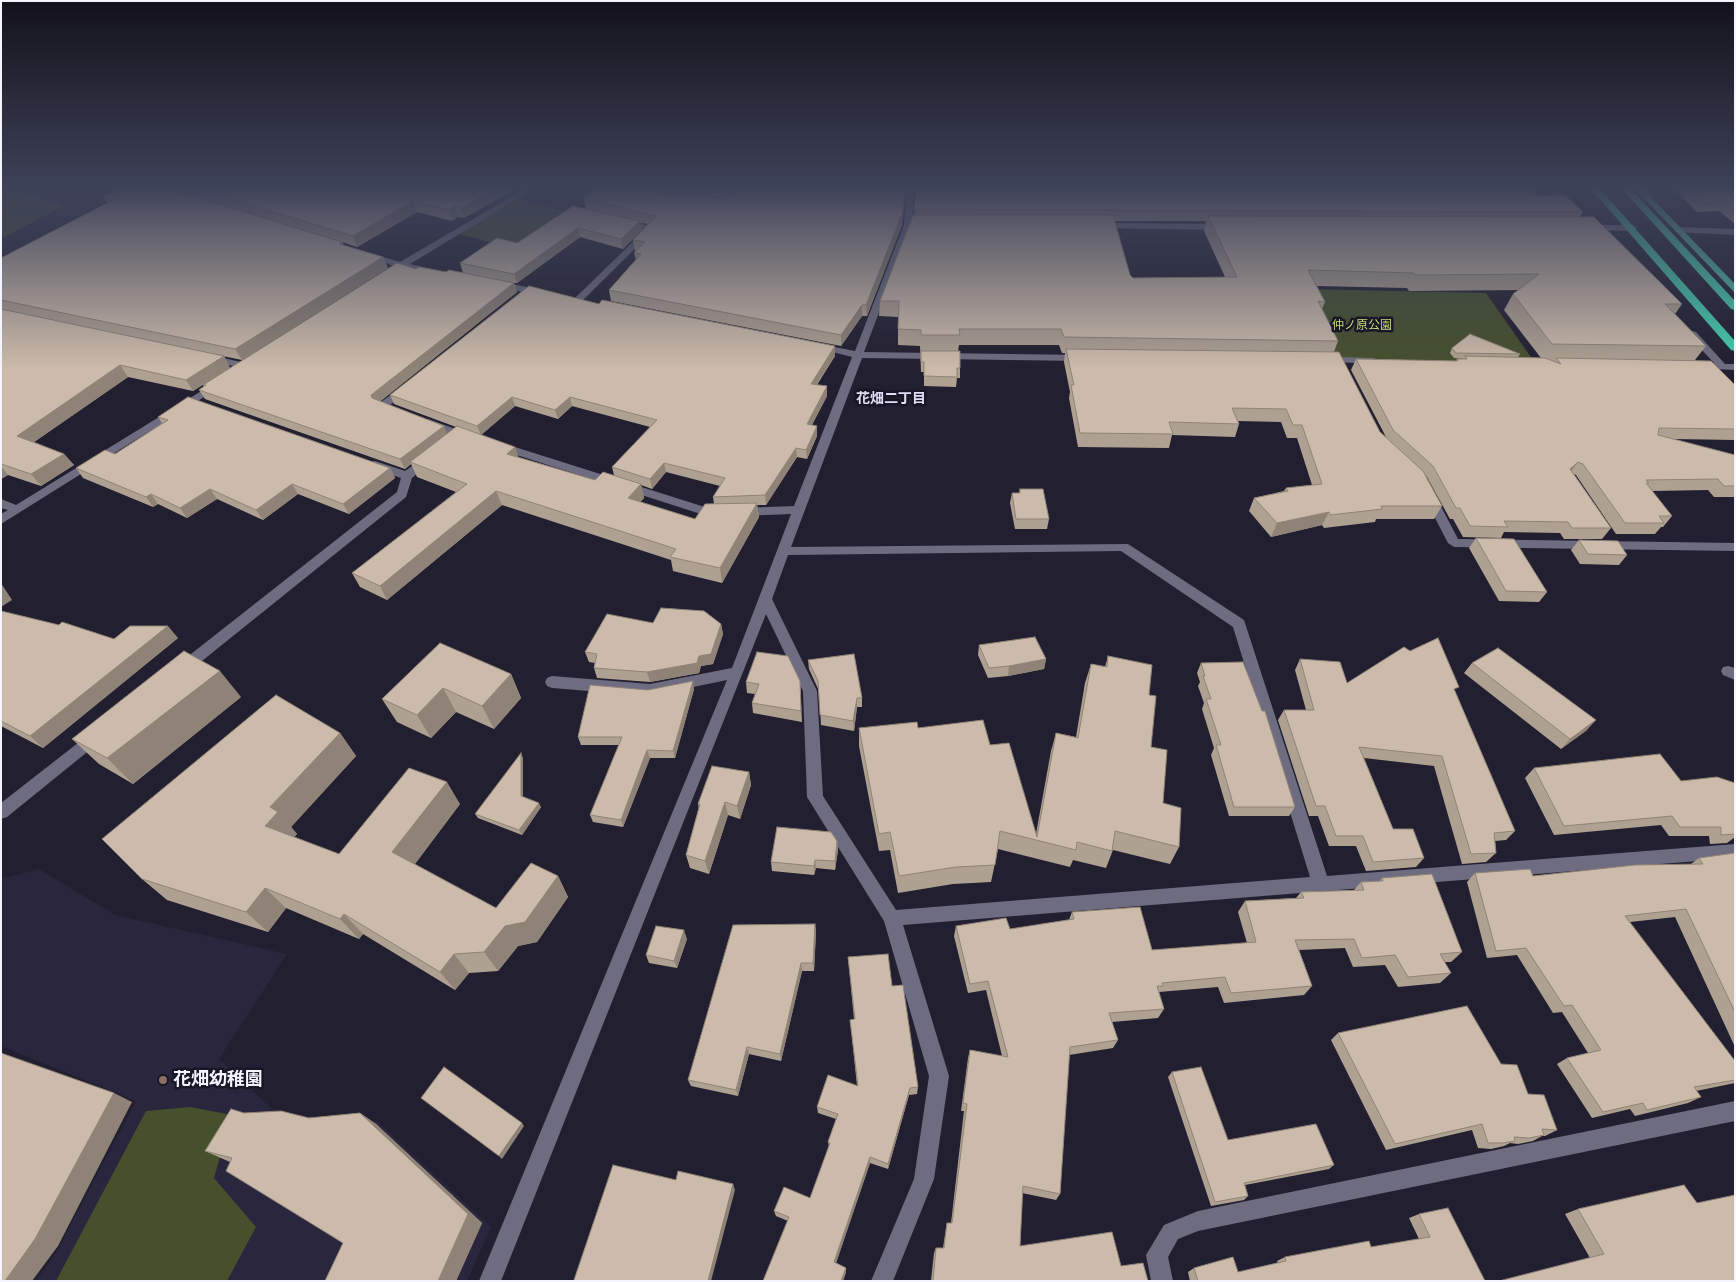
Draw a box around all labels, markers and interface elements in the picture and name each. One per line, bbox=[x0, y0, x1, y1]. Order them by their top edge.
park label: 仲ノ原公園 bbox=[1332, 318, 1392, 332]
district label: 花畑二丁目 bbox=[856, 391, 926, 407]
place label: 花畑幼稚園 bbox=[173, 1069, 263, 1091]
marker: 花畑幼稚園 bbox=[157, 1074, 169, 1086]

